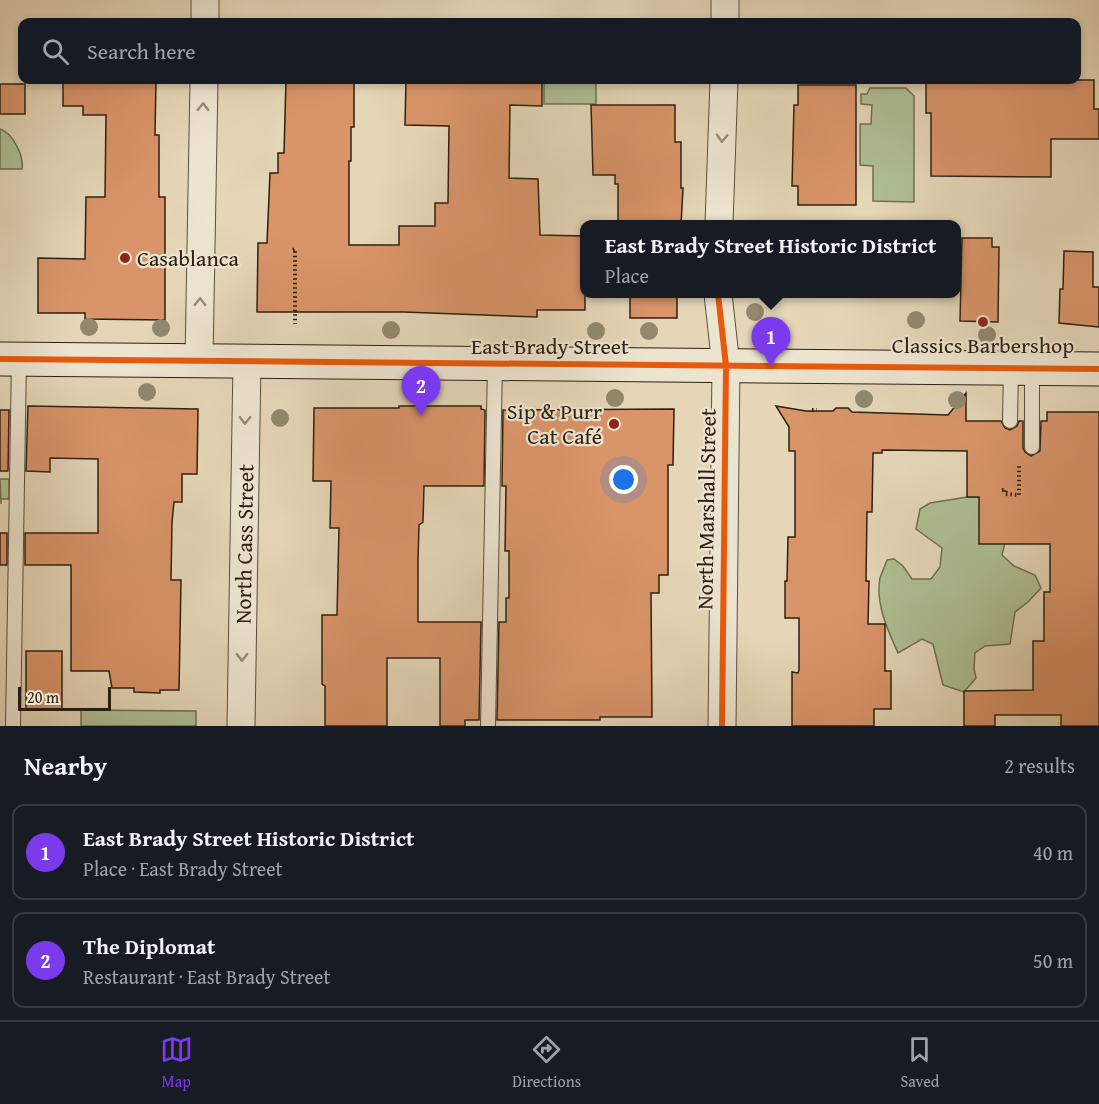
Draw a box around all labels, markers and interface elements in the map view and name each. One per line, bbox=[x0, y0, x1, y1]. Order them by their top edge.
search box bbox=[18, 18, 1081, 84]
icon: search bbox=[39, 35, 72, 68]
text: Search here bbox=[87, 35, 196, 67]
one-way arrow bbox=[197, 102, 209, 111]
one-way arrow bbox=[716, 133, 728, 142]
popup bbox=[580, 220, 961, 298]
text: East Brady Street Historic District bbox=[605, 229, 936, 261]
place label: Casablanca bbox=[137, 242, 240, 274]
marker: Casablanca bbox=[118, 251, 132, 265]
text: Place bbox=[605, 261, 649, 290]
one-way arrow bbox=[194, 297, 206, 306]
marker: Classics Barbershop bbox=[976, 315, 990, 329]
pin: 1 bbox=[752, 318, 790, 367]
place label: Classics Barbershop bbox=[892, 329, 1074, 361]
street label: East Brady Street bbox=[471, 330, 629, 362]
pin: 2 bbox=[402, 366, 440, 416]
place label: Sip & Purr Cat Café bbox=[507, 395, 602, 452]
street label: North Marshall Street bbox=[688, 408, 724, 610]
one-way arrow bbox=[239, 415, 252, 424]
marker: Sip & Purr Cat Café bbox=[607, 417, 621, 431]
street label: North Cass Street bbox=[227, 464, 261, 624]
your location bbox=[609, 465, 638, 494]
one-way arrow bbox=[236, 652, 248, 661]
scale bar bbox=[18, 684, 111, 712]
text: 20 m bbox=[27, 685, 59, 709]
text: Nearby bbox=[24, 746, 107, 785]
text: 2 results bbox=[1004, 751, 1075, 780]
text: East Brady Street Historic District bbox=[83, 822, 414, 854]
text: 1 bbox=[40, 838, 51, 867]
text: 40 m bbox=[1033, 838, 1073, 867]
text: Place · East Brady Street bbox=[83, 854, 283, 883]
text: The Diplomat bbox=[83, 930, 215, 962]
text: 2 bbox=[40, 946, 51, 975]
text: 50 m bbox=[1033, 946, 1073, 975]
text: Restaurant · East Brady Street bbox=[83, 962, 331, 991]
tab: Map bbox=[160, 1033, 193, 1093]
tab: Directions bbox=[512, 1033, 581, 1093]
tab: Saved bbox=[900, 1033, 939, 1093]

